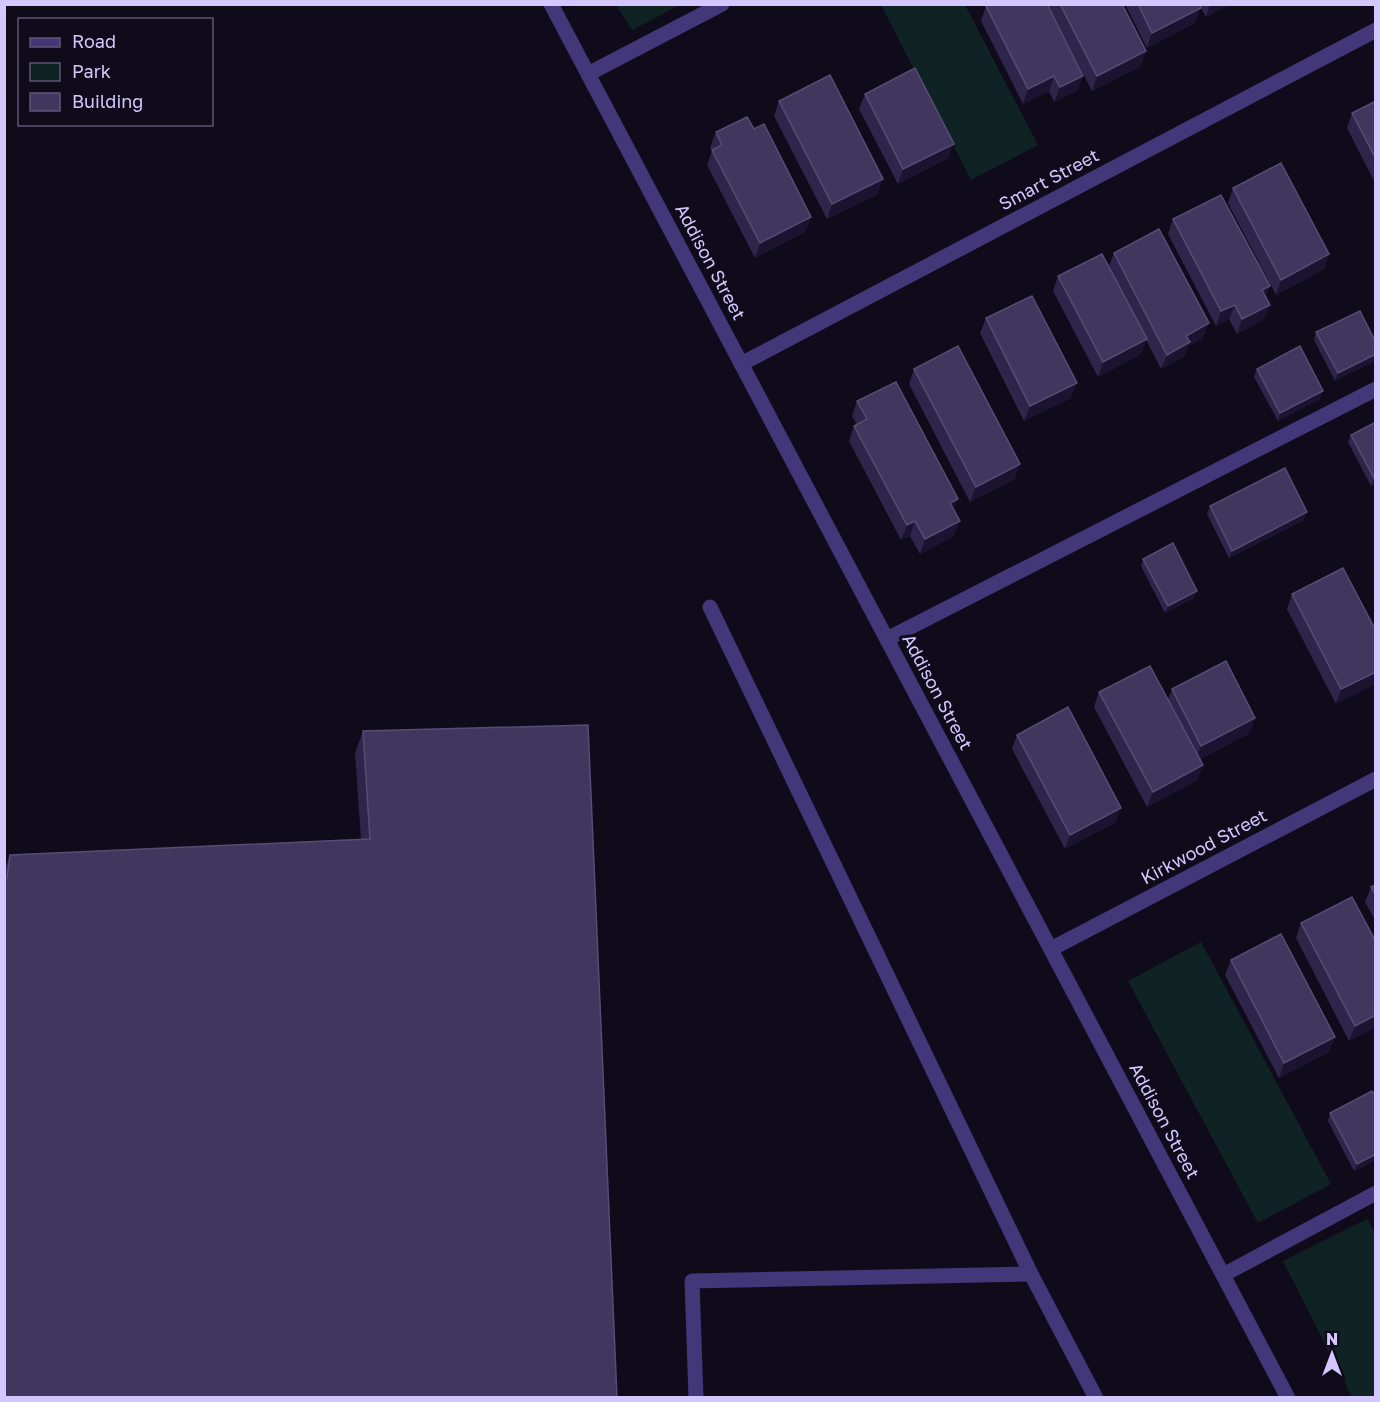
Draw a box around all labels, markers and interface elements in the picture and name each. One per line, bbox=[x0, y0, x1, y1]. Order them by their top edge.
legend bbox=[18, 18, 213, 126]
text: Road bbox=[72, 30, 116, 52]
text: Park bbox=[72, 60, 111, 82]
text: Building bbox=[72, 90, 143, 112]
street label: Smart Street bbox=[995, 144, 1102, 215]
street label: Addison Street bbox=[671, 200, 751, 323]
street label: Addison Street bbox=[898, 630, 978, 753]
street label: Kirkwood Street bbox=[1137, 804, 1270, 889]
street label: Addison Street bbox=[1125, 1059, 1205, 1182]
north arrow bbox=[1302, 1324, 1362, 1384]
text: N bbox=[1326, 1329, 1338, 1349]

